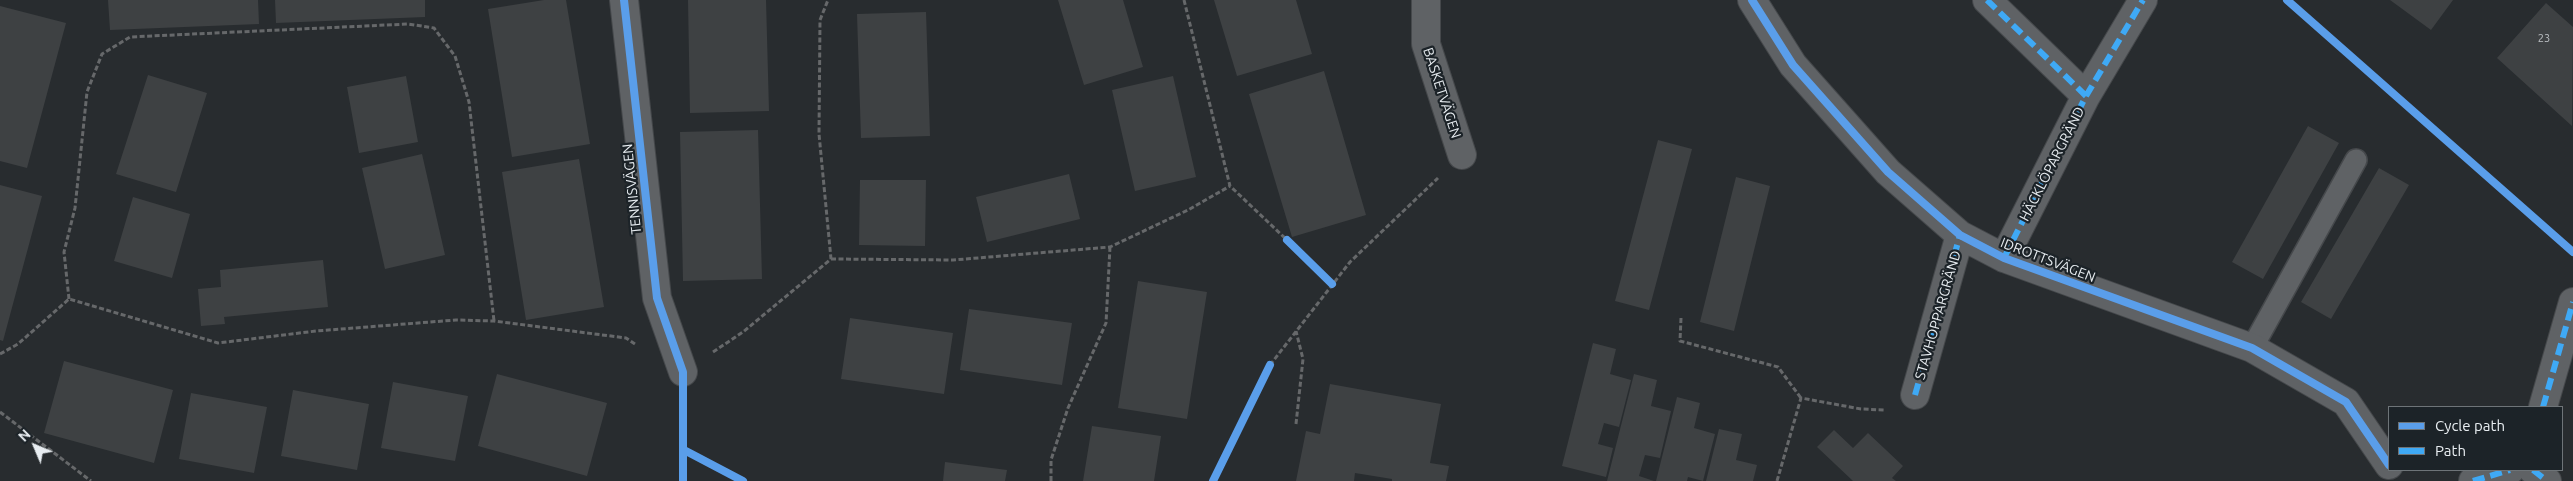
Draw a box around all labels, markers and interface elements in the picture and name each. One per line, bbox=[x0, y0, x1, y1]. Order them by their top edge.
house number: 23 bbox=[2538, 31, 2550, 45]
street label: BASKETVÄGEN bbox=[1419, 46, 1465, 140]
street label: HÄCKLÖPARGRÄND bbox=[2016, 104, 2088, 224]
street label: TENNISVÄGEN bbox=[619, 143, 645, 235]
street label: IDROTTSVÄGEN bbox=[1998, 234, 2098, 286]
street label: STAVHOPPARGRÄND bbox=[1912, 249, 1964, 381]
legend bbox=[2388, 406, 2563, 471]
text: Cycle path bbox=[2435, 417, 2505, 434]
north arrow bbox=[10, 421, 60, 471]
text: N bbox=[15, 426, 34, 445]
text: Path bbox=[2435, 442, 2466, 459]

